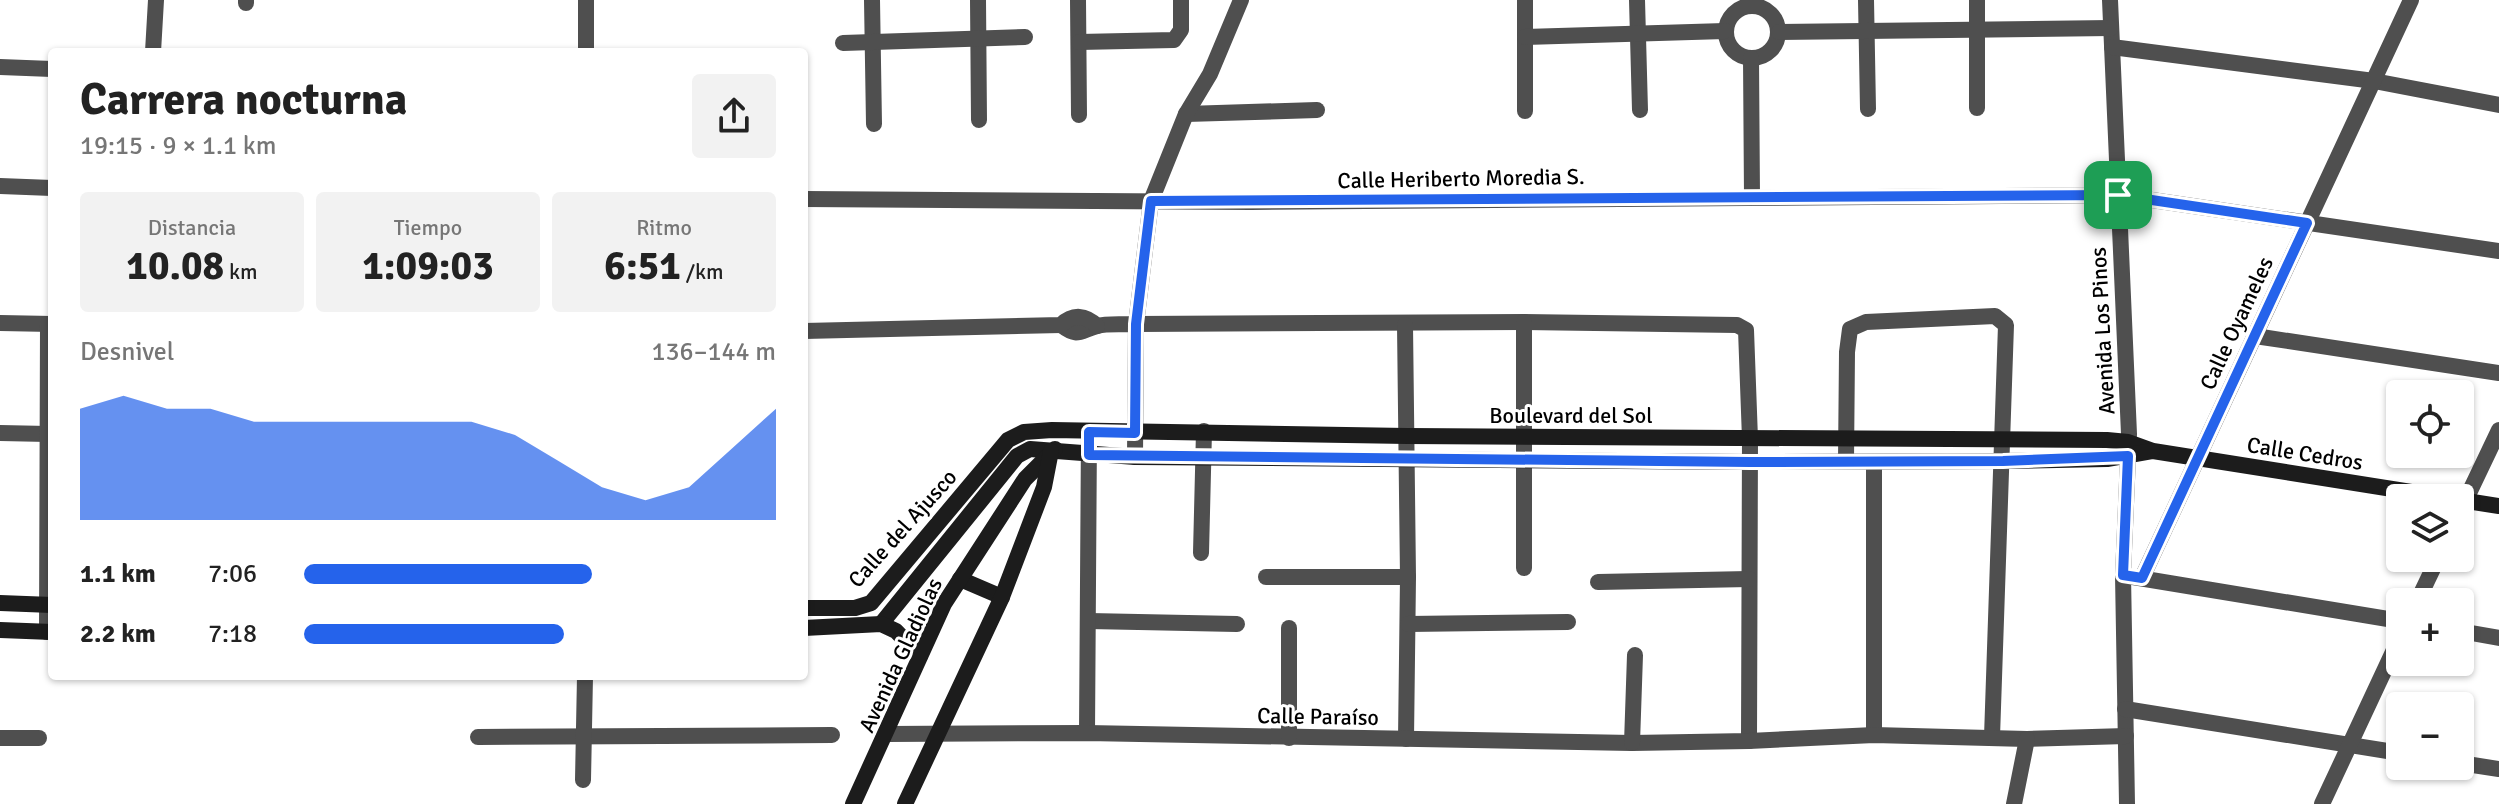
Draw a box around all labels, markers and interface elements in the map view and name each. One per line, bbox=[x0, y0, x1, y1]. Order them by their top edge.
text: Carrera nocturna bbox=[80, 73, 407, 127]
button: share bbox=[692, 74, 776, 158]
text: 19:15 · 9 × 1.1 km bbox=[80, 130, 276, 162]
pin bbox=[2084, 161, 2152, 229]
street label: Calle Heriberto Moredia S. bbox=[1337, 163, 1585, 194]
icon: arrive bbox=[2096, 173, 2140, 217]
text: Distancia bbox=[148, 214, 236, 241]
text: Tiempo bbox=[394, 214, 462, 241]
text: Ritmo bbox=[636, 214, 692, 241]
text: 10.08 bbox=[126, 241, 224, 291]
text: 1:09:03 bbox=[362, 241, 494, 291]
text: 6:51 bbox=[604, 241, 681, 291]
street label: Avenida Los Pinos bbox=[2085, 246, 2120, 415]
street label: Calle Oyameles bbox=[2194, 252, 2279, 394]
text: km bbox=[224, 258, 258, 285]
text: /km bbox=[681, 258, 724, 285]
text: Desnivel bbox=[80, 336, 174, 368]
text: 136–144 m bbox=[652, 336, 776, 368]
map controls bbox=[2386, 380, 2474, 780]
button: locate bbox=[2386, 380, 2474, 468]
street label: Boulevard del Sol bbox=[1489, 402, 1653, 429]
street label: Calle Cedros bbox=[2245, 431, 2365, 476]
street label: Calle del Ajusco bbox=[842, 464, 962, 593]
button: layers bbox=[2386, 484, 2474, 572]
text: 1.1 km bbox=[80, 558, 156, 590]
text: 7:06 bbox=[208, 558, 257, 590]
street label: Avenida Gladiolas bbox=[853, 574, 948, 737]
button: + bbox=[2386, 588, 2474, 676]
text: 2.2 km bbox=[80, 618, 156, 650]
text: 7:18 bbox=[208, 618, 257, 650]
button: − bbox=[2386, 692, 2474, 780]
street label: Calle Paraíso bbox=[1257, 702, 1379, 731]

